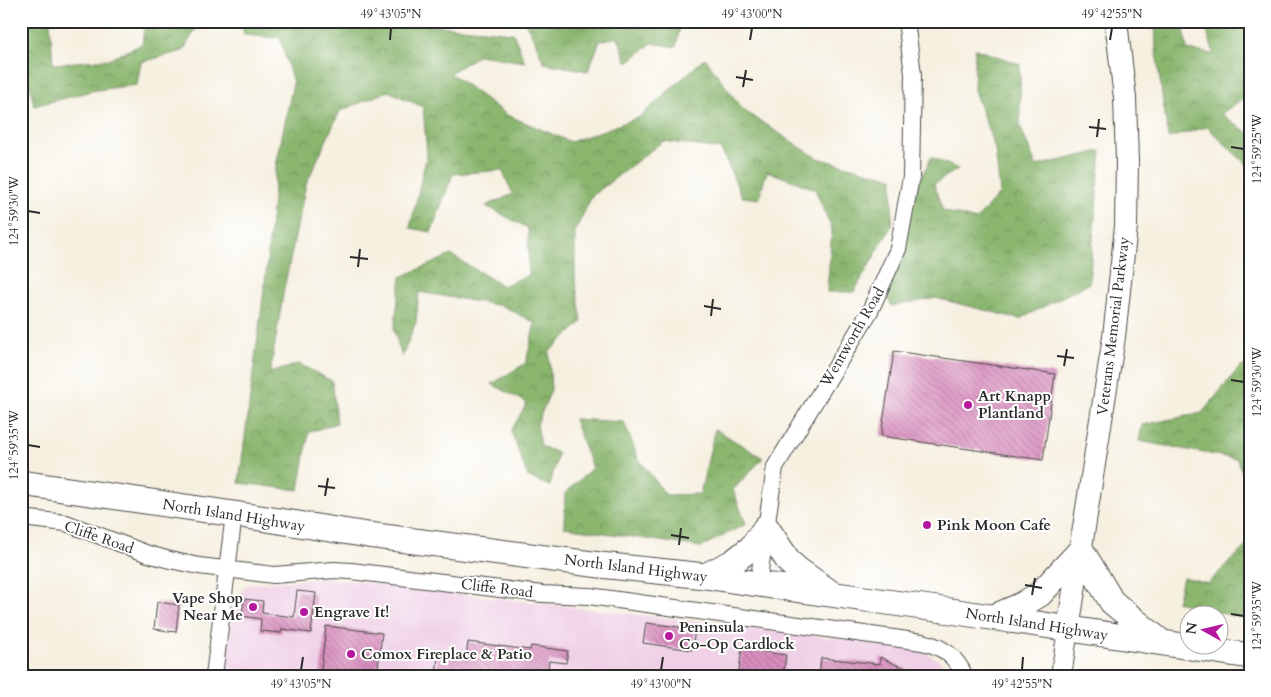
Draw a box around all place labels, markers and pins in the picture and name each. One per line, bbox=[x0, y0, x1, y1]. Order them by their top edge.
place label: Art Knapp Plantland bbox=[978, 386, 1051, 423]
marker: Art Knapp Plantland bbox=[962, 399, 974, 411]
place label: Pink Moon Cafe bbox=[937, 515, 1051, 535]
marker: Pink Moon Cafe bbox=[921, 519, 933, 531]
place label: Vape Shop Near Me bbox=[172, 588, 243, 625]
marker: Vape Shop Near Me bbox=[247, 601, 259, 613]
place label: Engrave It! bbox=[314, 602, 389, 622]
marker: Engrave It! bbox=[298, 606, 310, 618]
place label: Peninsula Co-Op Cardlock bbox=[679, 617, 795, 654]
marker: Peninsula Co-Op Cardlock bbox=[663, 630, 675, 642]
place label: Comox Fireplace & Patio bbox=[361, 644, 532, 664]
marker: Comox Fireplace & Patio bbox=[345, 648, 357, 660]

